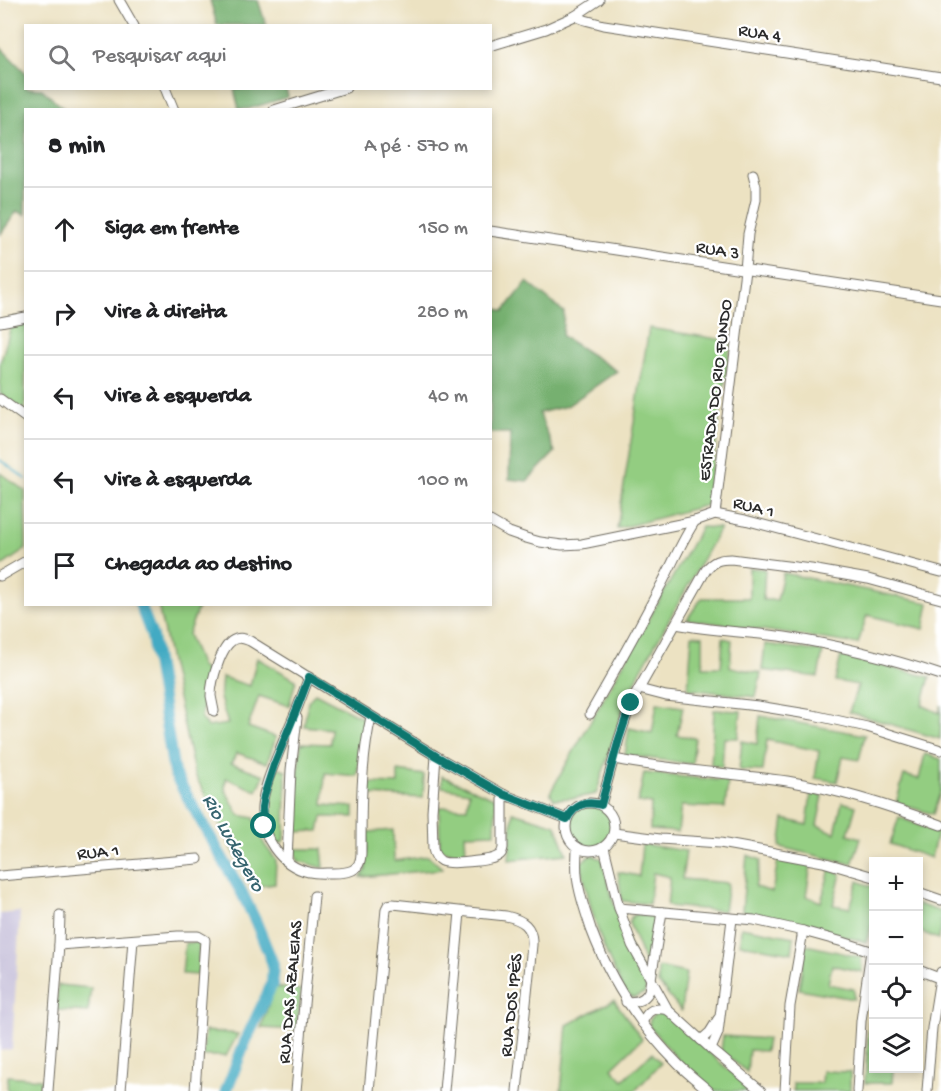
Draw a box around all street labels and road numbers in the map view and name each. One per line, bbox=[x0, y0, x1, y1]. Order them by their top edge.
street label: RUA 4 bbox=[737, 21, 783, 48]
street label: RUA 3 bbox=[694, 238, 741, 265]
street label: ESTRADA DO RIO FUNDO bbox=[695, 298, 738, 482]
street label: RUA 1 bbox=[730, 493, 776, 524]
street label: RUA 1 bbox=[76, 841, 120, 866]
street label: RUA DAS AZALEIAS bbox=[275, 919, 308, 1065]
street label: RUA DOS IPÊS bbox=[497, 952, 528, 1058]

